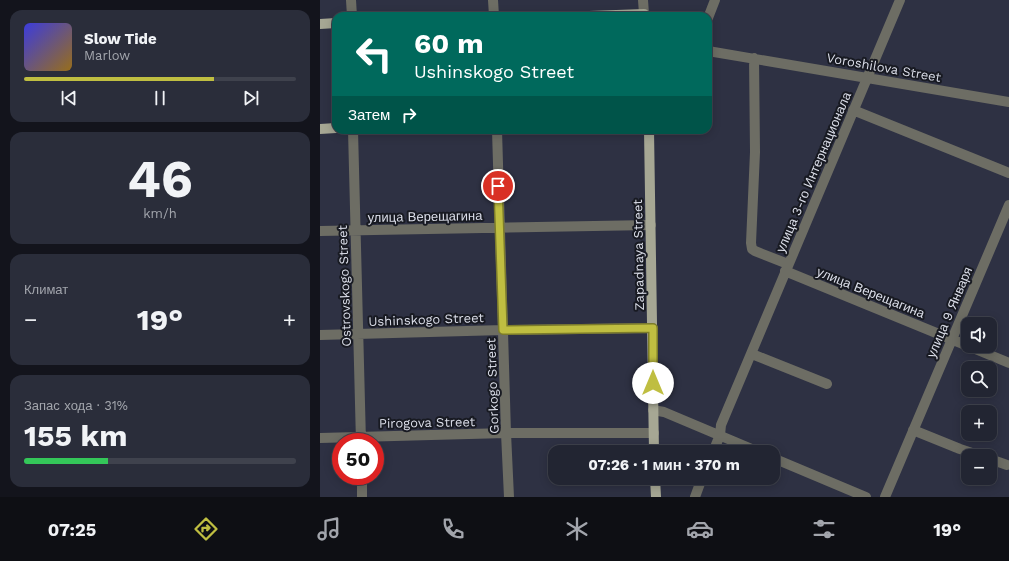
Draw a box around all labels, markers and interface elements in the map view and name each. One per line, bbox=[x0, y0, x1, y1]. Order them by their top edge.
text: 60 m bbox=[414, 27, 484, 60]
icon: left bbox=[348, 28, 400, 80]
text: Slow Tide bbox=[84, 30, 157, 48]
text: Marlow bbox=[84, 48, 130, 63]
street label: Voroshilova Street bbox=[826, 50, 943, 85]
text: Ushinskogo Street bbox=[414, 61, 574, 82]
icon: previous bbox=[58, 87, 80, 109]
icon: pause bbox=[149, 87, 171, 109]
icon: next bbox=[240, 87, 262, 109]
street label: улица 3-го Интернационала bbox=[773, 89, 854, 255]
icon: right bbox=[398, 104, 420, 126]
text: Затем bbox=[348, 106, 390, 124]
text: 46 bbox=[127, 149, 193, 210]
pin bbox=[481, 169, 515, 203]
icon: arrive bbox=[487, 175, 509, 197]
street label: Zapadnaya Street bbox=[630, 199, 647, 311]
text: km/h bbox=[143, 206, 177, 221]
street label: улица Верещагина bbox=[367, 208, 483, 225]
street label: Ostrovskogo Street bbox=[335, 224, 354, 347]
street label: улица Верещагина bbox=[815, 264, 928, 321]
street label: улица 9 Января bbox=[924, 264, 975, 360]
text: Климат bbox=[24, 282, 68, 297]
text: 19° bbox=[137, 302, 183, 337]
text: − bbox=[24, 307, 37, 332]
text: + bbox=[283, 307, 296, 332]
street label: Ushinskogo Street bbox=[368, 310, 485, 329]
map controls bbox=[961, 317, 997, 485]
button: sound bbox=[961, 317, 997, 353]
street label: Gorkogo Street bbox=[483, 337, 502, 434]
button: search bbox=[961, 361, 997, 397]
position arrow bbox=[632, 362, 674, 404]
text: Запас хода · 31% bbox=[24, 398, 128, 413]
button: + bbox=[961, 405, 997, 441]
street label: Pirogova Street bbox=[379, 414, 476, 431]
text: 155 km bbox=[24, 418, 127, 453]
speed limit sign: 50 bbox=[332, 433, 384, 485]
button: − bbox=[961, 449, 997, 485]
text: 07:26 · 1 мин · 370 m bbox=[588, 456, 740, 474]
icon: directions bbox=[192, 515, 220, 543]
icon: music bbox=[315, 515, 343, 543]
icon: phone bbox=[439, 515, 467, 543]
icon: climate bbox=[563, 515, 591, 543]
icon: car bbox=[686, 515, 714, 543]
icon: filters bbox=[810, 515, 838, 543]
text: 07:25 bbox=[48, 519, 96, 540]
text: 19° bbox=[933, 519, 961, 540]

